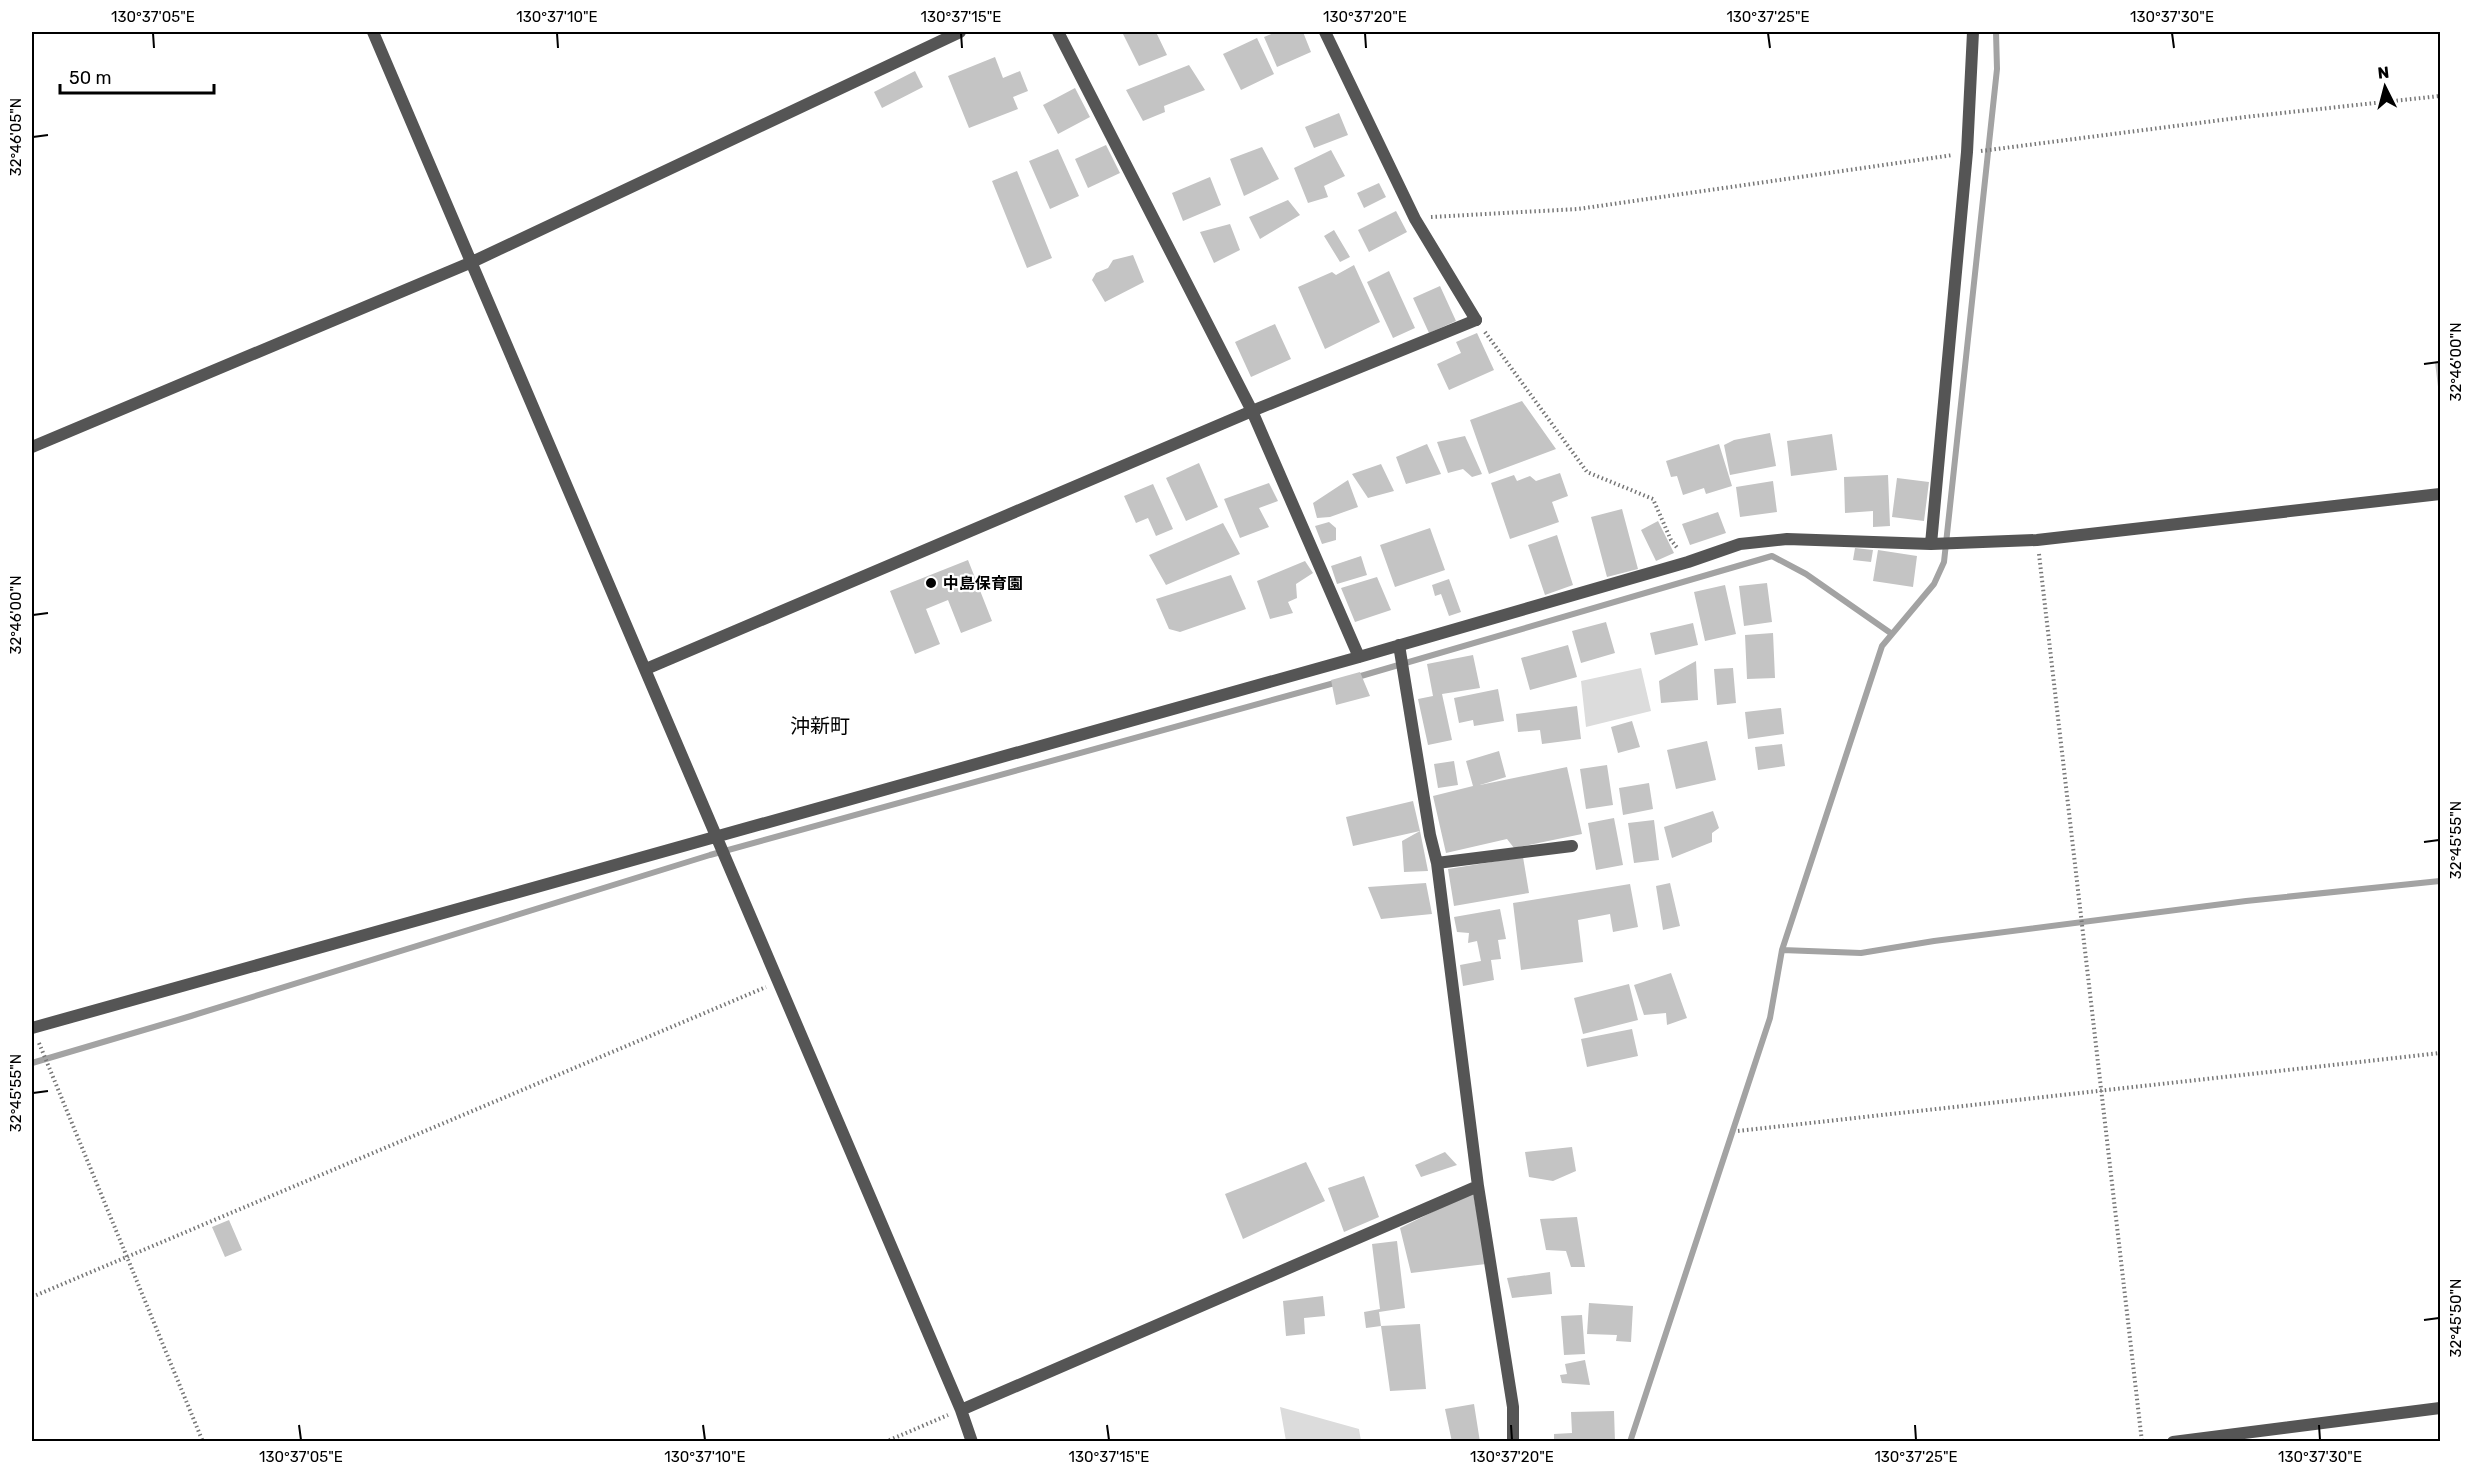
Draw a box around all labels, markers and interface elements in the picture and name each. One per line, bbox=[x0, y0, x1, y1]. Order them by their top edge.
text: 130°37'05"E bbox=[111, 8, 195, 26]
text: 130°37'10"E bbox=[516, 8, 598, 26]
text: 130°37'15"E bbox=[921, 8, 1001, 26]
text: 130°37'20"E bbox=[1323, 8, 1407, 26]
text: 130°37'25"E bbox=[1726, 8, 1810, 26]
text: 130°37'30"E bbox=[2130, 8, 2214, 26]
scale bar bbox=[60, 57, 214, 95]
north arrow bbox=[2355, 57, 2415, 117]
text: N bbox=[2377, 63, 2390, 83]
text: 50 m bbox=[69, 67, 112, 89]
text: 32°46'05"N bbox=[7, 98, 25, 176]
text: 32°46'00"N bbox=[2447, 322, 2465, 402]
place label: 中島保育園 bbox=[943, 574, 1023, 593]
text: 32°46'00"N bbox=[7, 575, 25, 655]
marker: 中島保育園 bbox=[924, 576, 938, 590]
district label: 沖新町 bbox=[790, 714, 850, 738]
text: 32°45'55"N bbox=[2447, 801, 2465, 879]
text: 32°45'55"N bbox=[7, 1054, 25, 1132]
text: 32°45'50"N bbox=[2447, 1279, 2465, 1357]
text: 130°37'05"E bbox=[259, 1448, 343, 1466]
text: 130°37'10"E bbox=[664, 1448, 746, 1466]
text: 130°37'15"E bbox=[1069, 1448, 1149, 1466]
text: 130°37'20"E bbox=[1470, 1448, 1554, 1466]
text: 130°37'25"E bbox=[1874, 1448, 1958, 1466]
text: 130°37'30"E bbox=[2278, 1448, 2362, 1466]

